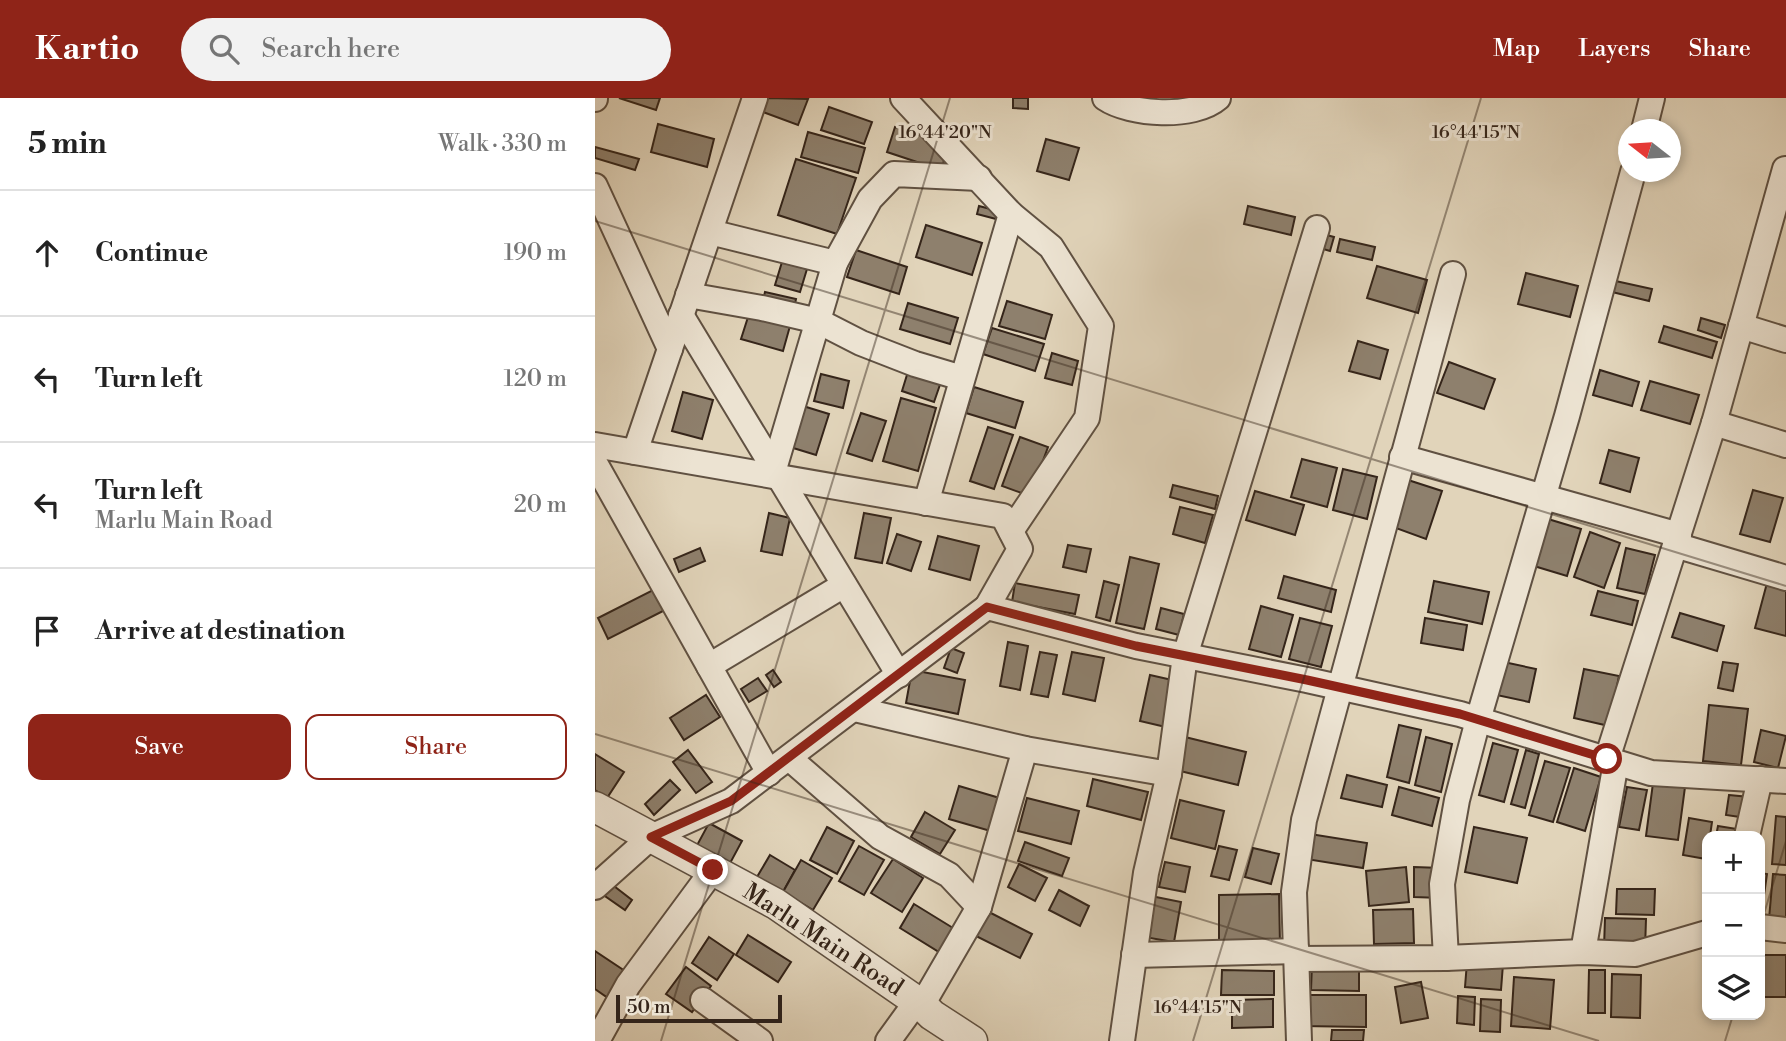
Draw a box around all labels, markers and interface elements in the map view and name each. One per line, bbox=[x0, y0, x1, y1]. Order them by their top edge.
search box bbox=[181, 18, 671, 81]
text: Kartio bbox=[35, 29, 139, 70]
icon: search bbox=[205, 30, 243, 68]
text: Search here bbox=[261, 33, 400, 65]
text: Map bbox=[1493, 34, 1540, 64]
text: Layers bbox=[1578, 34, 1650, 64]
text: Share bbox=[1688, 34, 1751, 64]
north arrow bbox=[1618, 119, 1681, 182]
text: 16°44'20"N bbox=[898, 121, 992, 144]
text: 16°44'15"N bbox=[1432, 121, 1521, 144]
text: 5 min bbox=[28, 125, 107, 163]
text: Walk · 330 m bbox=[438, 130, 567, 158]
icon: ahead bbox=[28, 234, 66, 272]
text: Continue bbox=[95, 237, 208, 269]
text: 190 m bbox=[504, 239, 567, 267]
icon: left bbox=[28, 360, 66, 398]
text: Turn left bbox=[95, 363, 203, 395]
text: 120 m bbox=[503, 365, 567, 393]
text: Turn left bbox=[95, 475, 203, 507]
icon: left bbox=[28, 486, 66, 524]
text: 20 m bbox=[514, 491, 567, 519]
text: Marlu Main Road bbox=[95, 507, 273, 535]
icon: arrive bbox=[28, 612, 66, 650]
text: Arrive at destination bbox=[95, 615, 345, 647]
button: Save bbox=[28, 714, 291, 780]
button: Share bbox=[305, 714, 567, 780]
route start bbox=[1591, 743, 1622, 774]
map controls bbox=[1702, 831, 1765, 1020]
button: + bbox=[1702, 831, 1765, 894]
route end bbox=[697, 854, 728, 885]
street label: Marlu Main Road bbox=[737, 877, 909, 1003]
button: − bbox=[1702, 894, 1765, 957]
button: layers bbox=[1702, 957, 1765, 1020]
scale bar bbox=[616, 992, 782, 1024]
text: 50 m bbox=[627, 995, 671, 1019]
text: 16°44'15"N bbox=[1154, 996, 1243, 1019]

